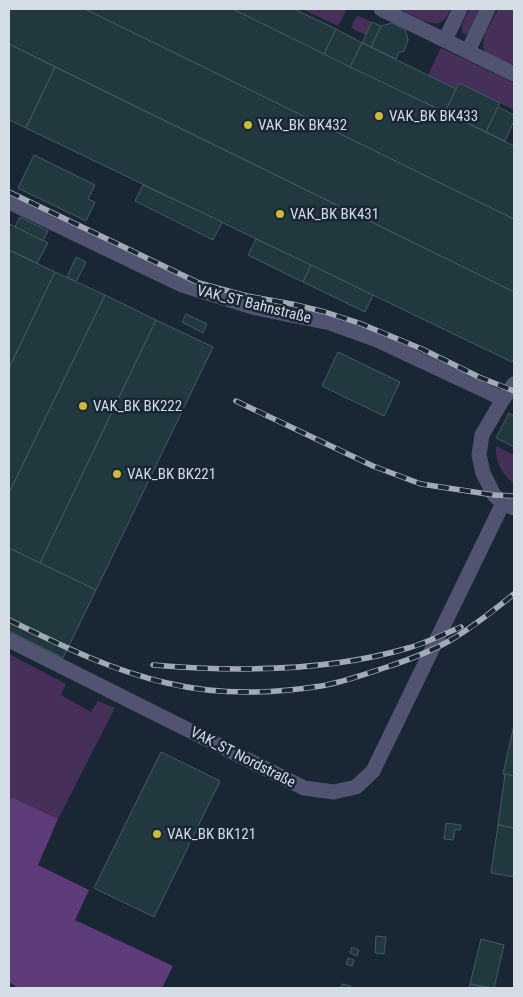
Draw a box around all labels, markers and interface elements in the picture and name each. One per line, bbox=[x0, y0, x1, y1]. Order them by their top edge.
place label: VAK_BK BK433 bbox=[389, 107, 478, 125]
marker: VAK_BK BK433 bbox=[373, 110, 385, 122]
place label: VAK_BK BK432 bbox=[258, 116, 347, 134]
marker: VAK_BK BK432 bbox=[242, 119, 254, 131]
place label: VAK_BK BK431 bbox=[290, 205, 379, 223]
marker: VAK_BK BK431 bbox=[274, 208, 286, 220]
street label: VAK_ST Bahnstraße bbox=[195, 281, 313, 327]
place label: VAK_BK BK222 bbox=[93, 397, 182, 415]
marker: VAK_BK BK222 bbox=[77, 400, 89, 412]
place label: VAK_BK BK221 bbox=[127, 465, 216, 483]
marker: VAK_BK BK221 bbox=[111, 468, 123, 480]
street label: VAK_ST Nordstraße bbox=[187, 723, 299, 791]
place label: VAK_BK BK121 bbox=[167, 825, 256, 843]
marker: VAK_BK BK121 bbox=[151, 828, 163, 840]

